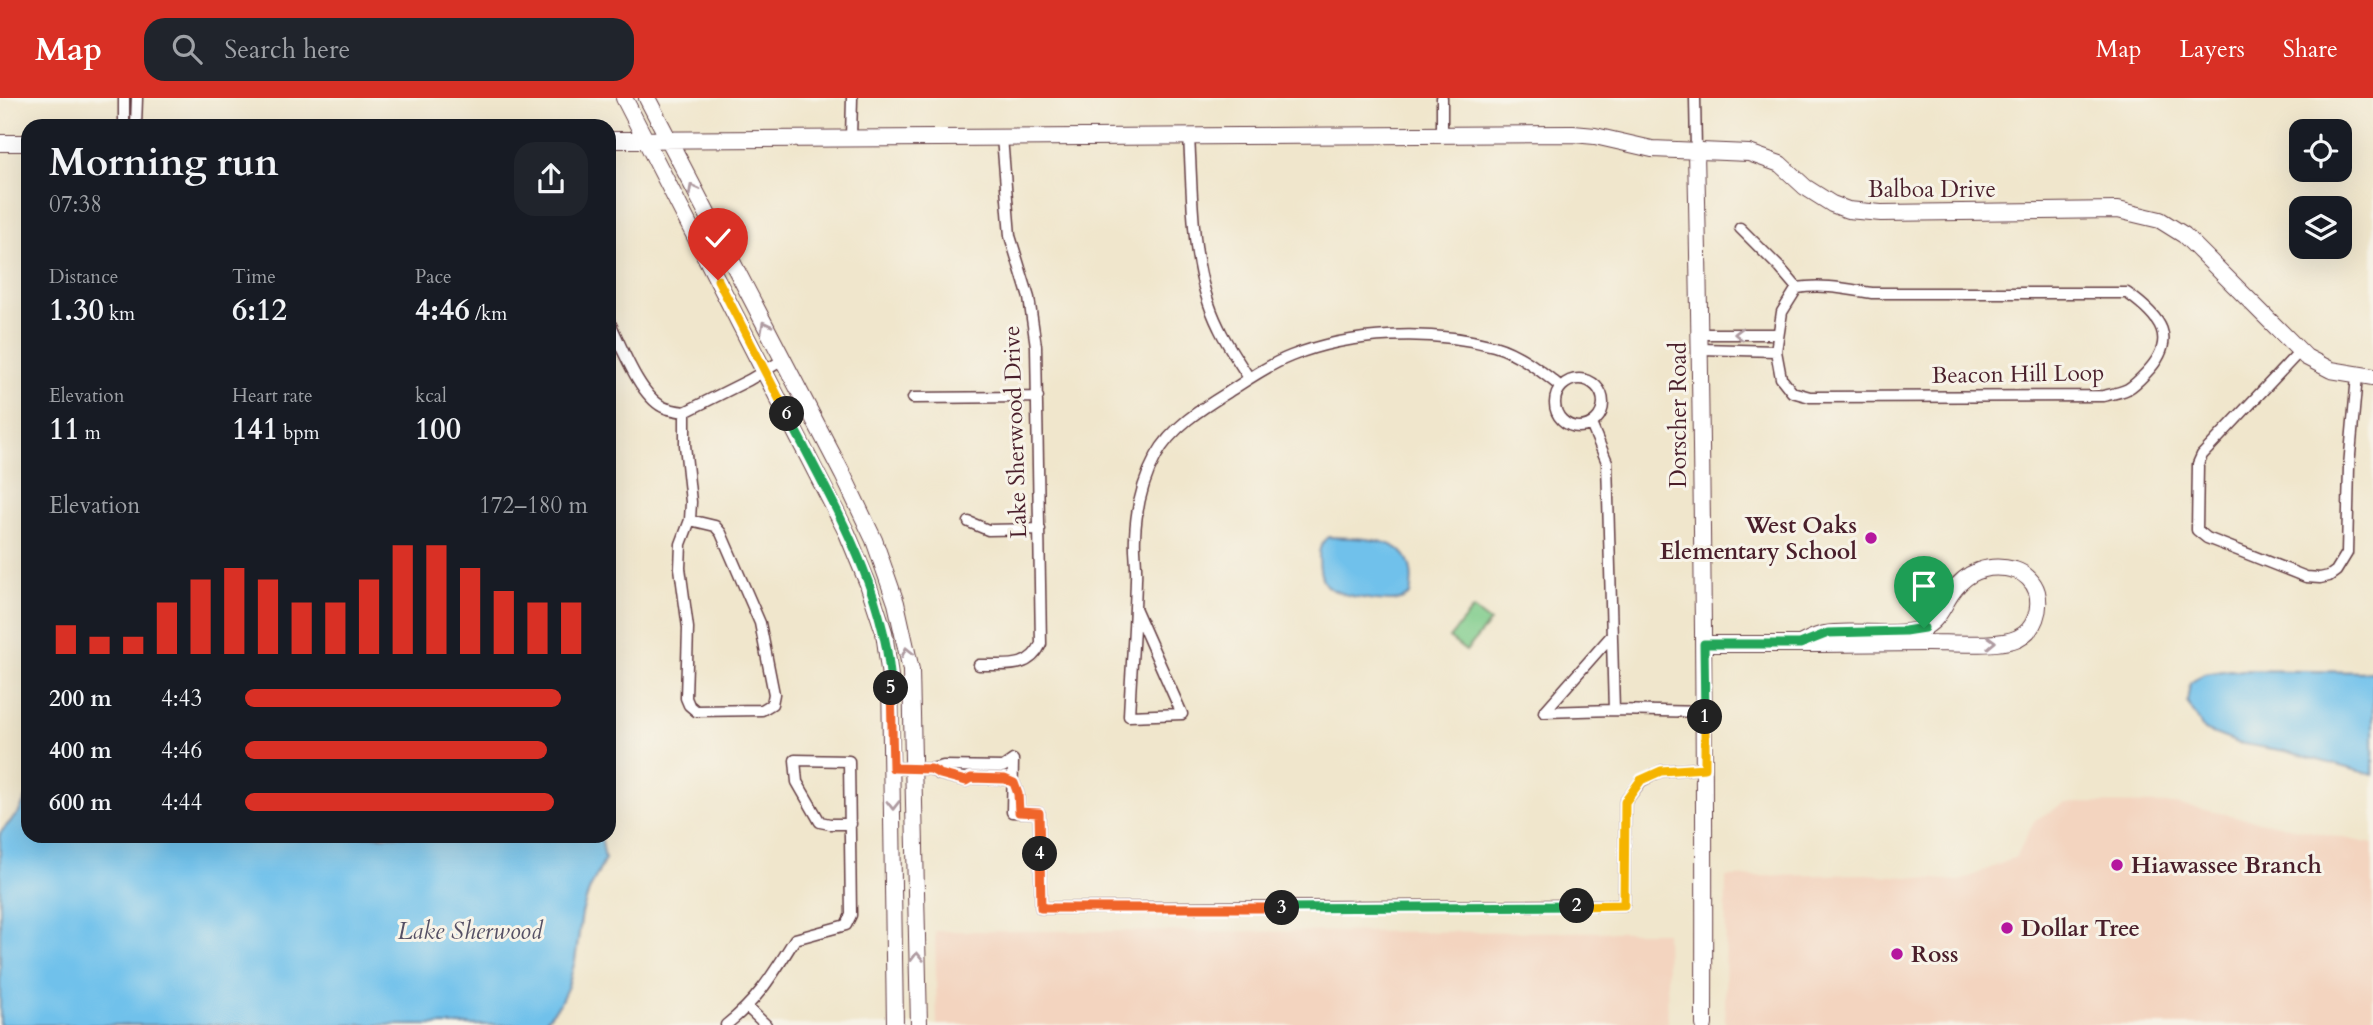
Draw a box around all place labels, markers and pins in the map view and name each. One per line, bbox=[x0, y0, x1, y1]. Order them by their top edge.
pin bbox=[688, 208, 748, 280]
pin: 6 bbox=[770, 396, 804, 432]
place label: West Oaks Elementary School bbox=[1660, 510, 1857, 567]
marker: West Oaks Elementary School bbox=[1863, 530, 1879, 546]
pin bbox=[1894, 556, 1954, 628]
pin: 5 bbox=[874, 670, 908, 706]
pin: 1 bbox=[1688, 700, 1722, 734]
pin: 4 bbox=[1023, 836, 1058, 872]
place label: Hiawassee Branch bbox=[2131, 850, 2322, 881]
marker: Hiawassee Branch bbox=[2109, 857, 2125, 873]
pin: 2 bbox=[1560, 888, 1594, 924]
pin: 3 bbox=[1264, 890, 1300, 926]
place label: Dollar Tree bbox=[2021, 913, 2140, 944]
marker: Dollar Tree bbox=[1999, 920, 2015, 936]
place label: Ross bbox=[1911, 939, 1958, 970]
marker: Ross bbox=[1889, 946, 1905, 962]

